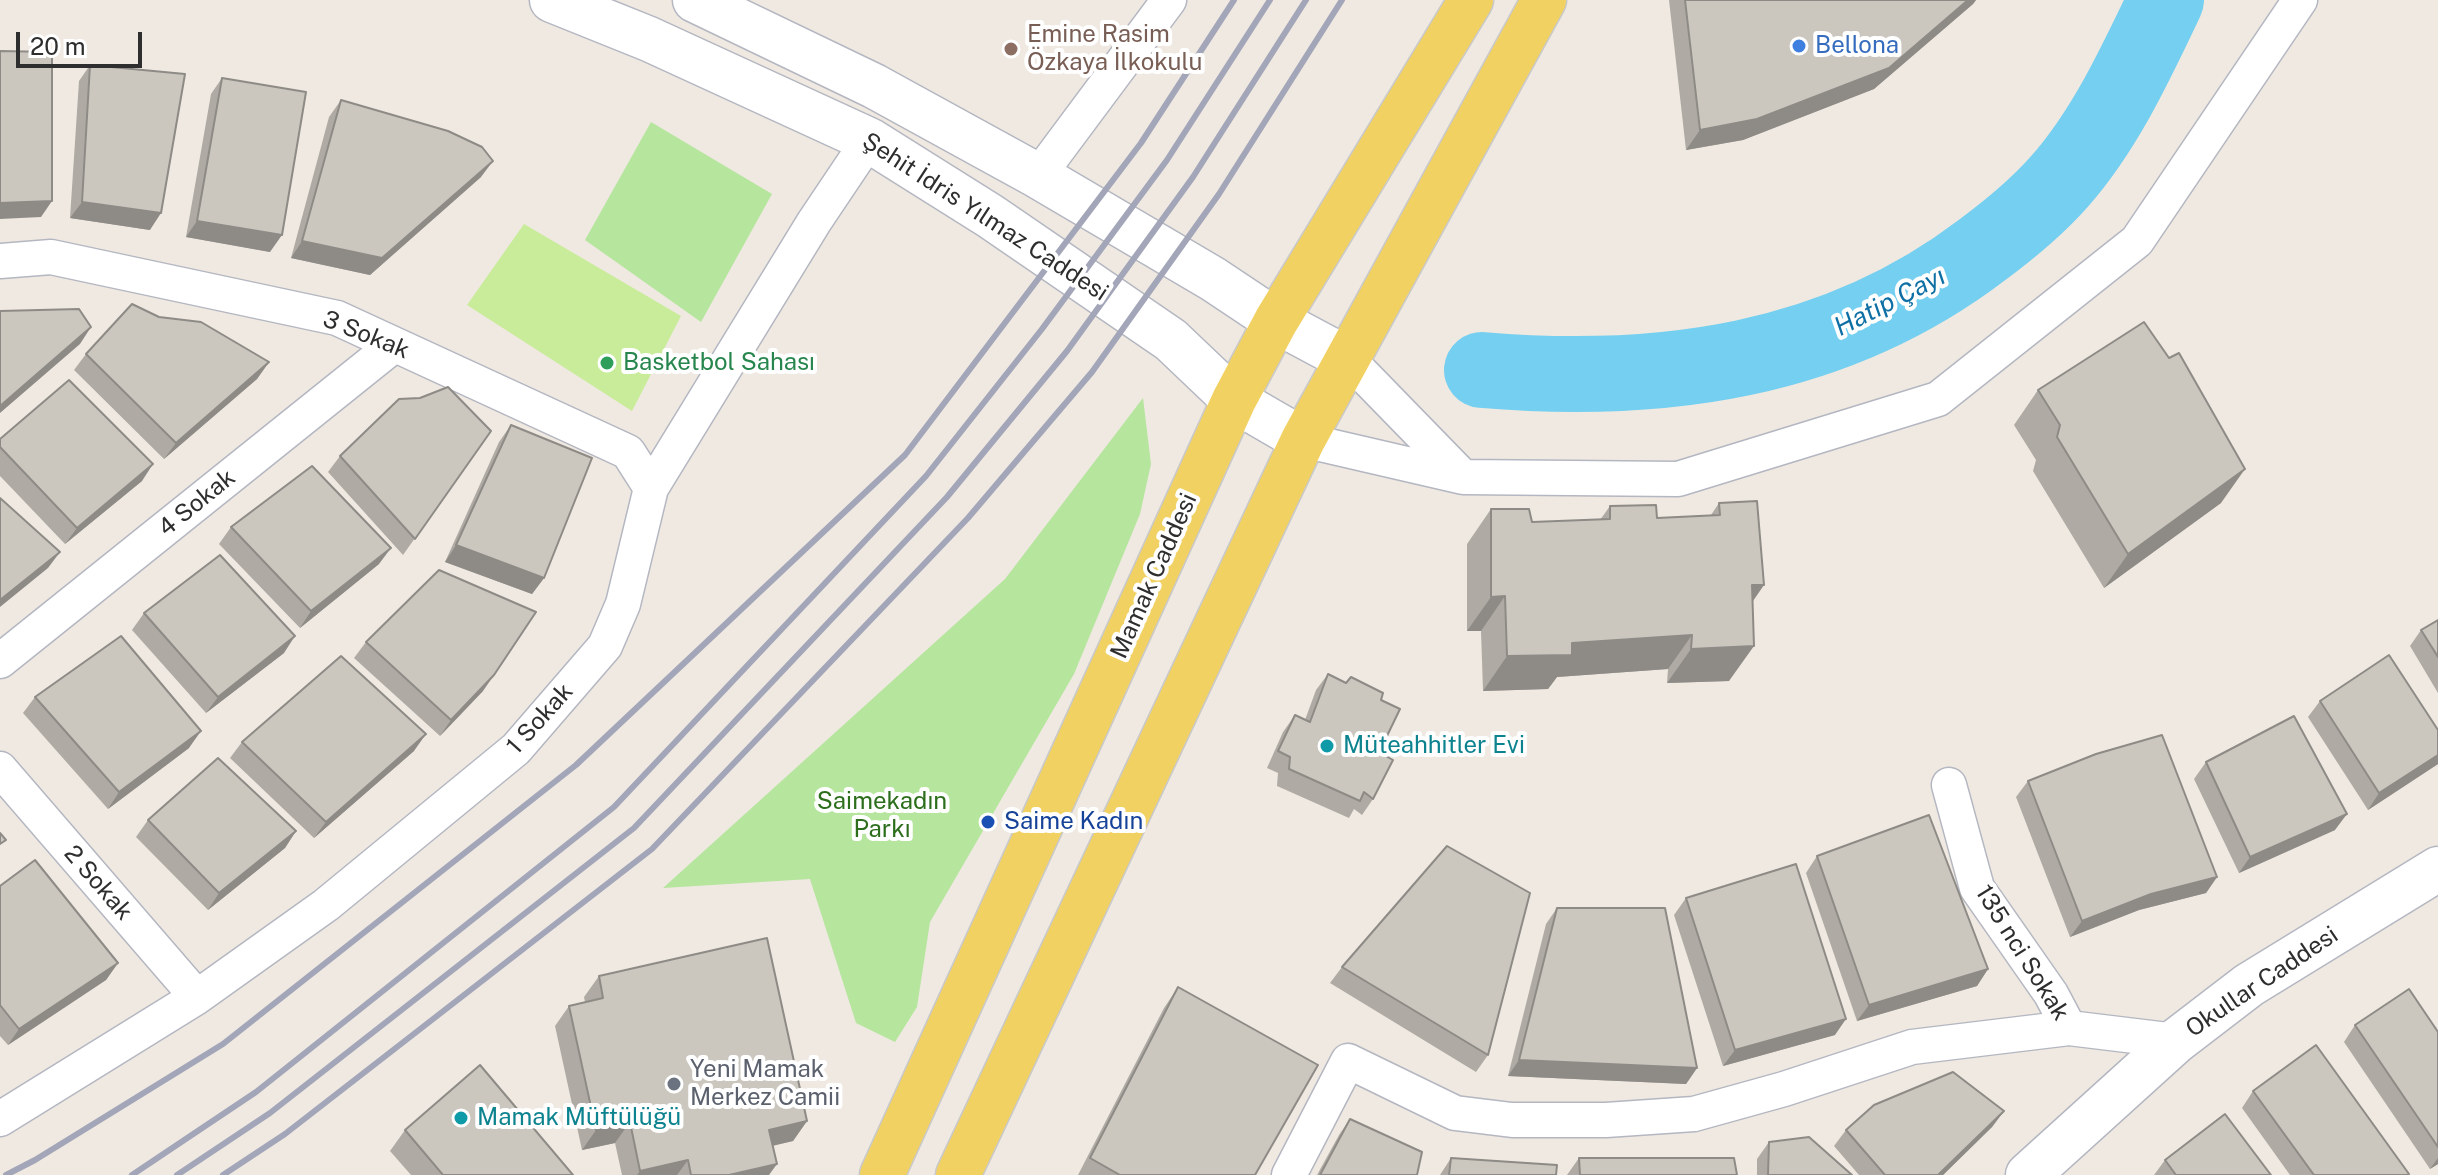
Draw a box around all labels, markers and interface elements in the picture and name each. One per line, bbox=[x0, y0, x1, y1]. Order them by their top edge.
scale bar bbox=[20, 16, 146, 66]
place label: Emine Rasim Özkaya İlkokulu bbox=[1027, 21, 1202, 77]
text: 20 m bbox=[30, 32, 86, 60]
place label: Bellona bbox=[1815, 32, 1899, 60]
marker: Bellona bbox=[1790, 37, 1808, 55]
marker: Emine Rasim Özkaya İlkokulu bbox=[1002, 40, 1020, 58]
street label: Şehit İdris Yılmaz Caddesi bbox=[857, 127, 1113, 307]
water label: Hatip Çayı bbox=[1829, 261, 1951, 343]
street label: 3 Sokak bbox=[319, 305, 413, 365]
place label: Basketbol Sahası bbox=[623, 349, 815, 377]
marker: Basketbol Sahası bbox=[598, 354, 616, 372]
street label: 4 Sokak bbox=[153, 463, 241, 543]
street label: Mamak Caddesi bbox=[1105, 489, 1203, 663]
street label: 1 Sokak bbox=[501, 678, 579, 760]
place label: Müteahhitler Evi bbox=[1343, 732, 1525, 760]
marker: Müteahhitler Evi bbox=[1318, 737, 1336, 755]
park label: Saimekadın Parkı bbox=[817, 788, 947, 844]
place label: Saime Kadın bbox=[1004, 808, 1143, 836]
marker: Saime Kadın bbox=[979, 813, 997, 831]
street label: 2 Sokak bbox=[58, 840, 138, 926]
street label: 135 nci Sokak bbox=[1969, 880, 2075, 1026]
street label: Okullar Caddesi bbox=[2181, 921, 2343, 1043]
place label: Yeni Mamak Merkez Camii bbox=[690, 1056, 840, 1112]
marker: Yeni Mamak Merkez Camii bbox=[665, 1075, 683, 1093]
place label: Mamak Müftülüğü bbox=[477, 1104, 681, 1132]
marker: Mamak Müftülüğü bbox=[452, 1109, 470, 1127]

